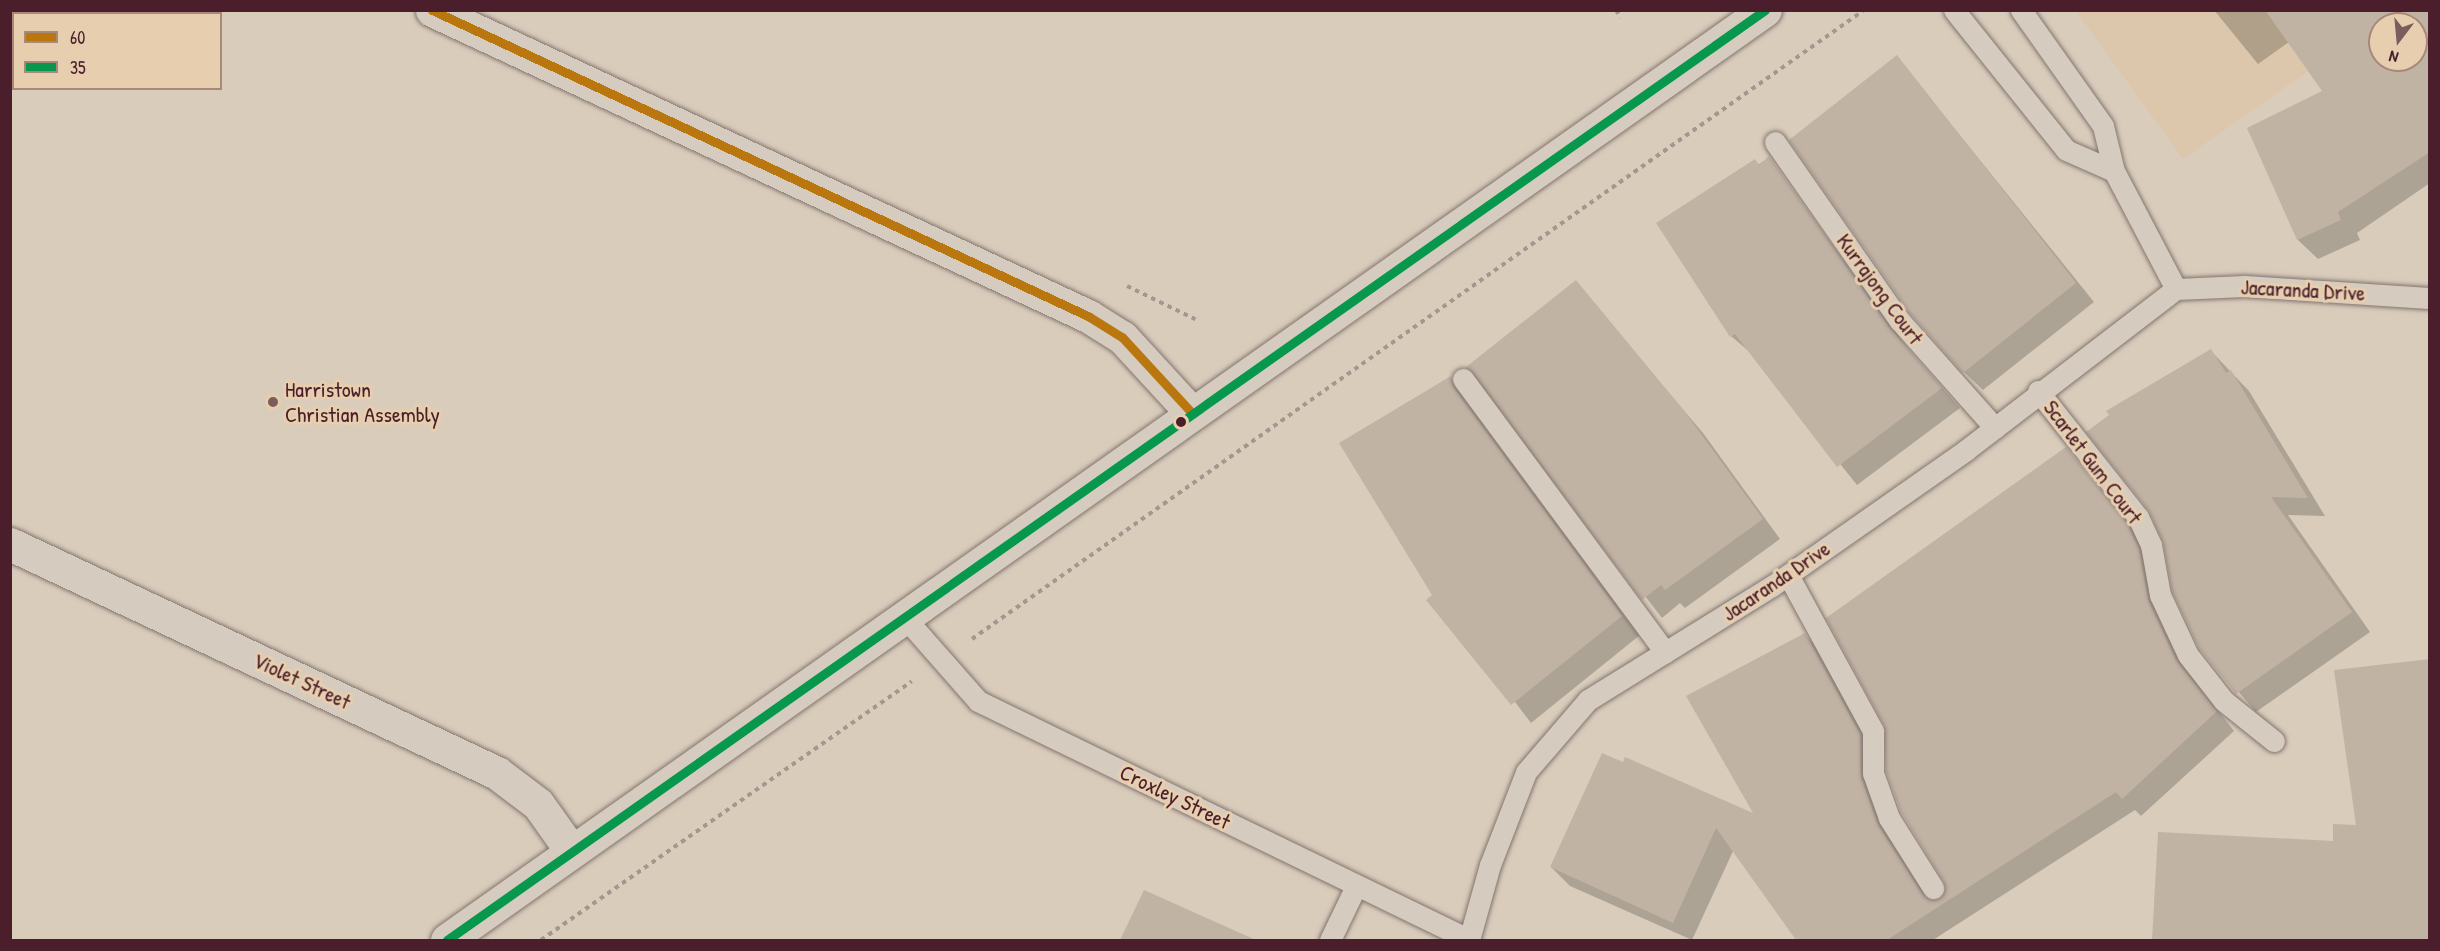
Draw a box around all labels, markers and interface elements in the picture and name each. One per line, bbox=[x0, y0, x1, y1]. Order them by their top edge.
legend bbox=[12, 12, 222, 90]
north arrow bbox=[2368, 12, 2428, 72]
text: 60 bbox=[70, 25, 85, 50]
text: N bbox=[2386, 46, 2401, 69]
text: 35 bbox=[70, 55, 86, 80]
street label: Kurrajong Court bbox=[1831, 228, 1929, 350]
street label: Jacaranda Drive bbox=[2240, 274, 2366, 306]
place label: Harristown Christian Assembly bbox=[285, 376, 440, 428]
marker: Harristown Christian Assembly bbox=[266, 395, 280, 409]
street label: Scarlet Gum Court bbox=[2038, 395, 2148, 529]
unlabelled marker bbox=[1175, 416, 1187, 428]
street label: Jacaranda Drive bbox=[1717, 535, 1835, 627]
street label: Violet Street bbox=[249, 647, 355, 715]
street label: Croxley Street bbox=[1116, 759, 1234, 835]

